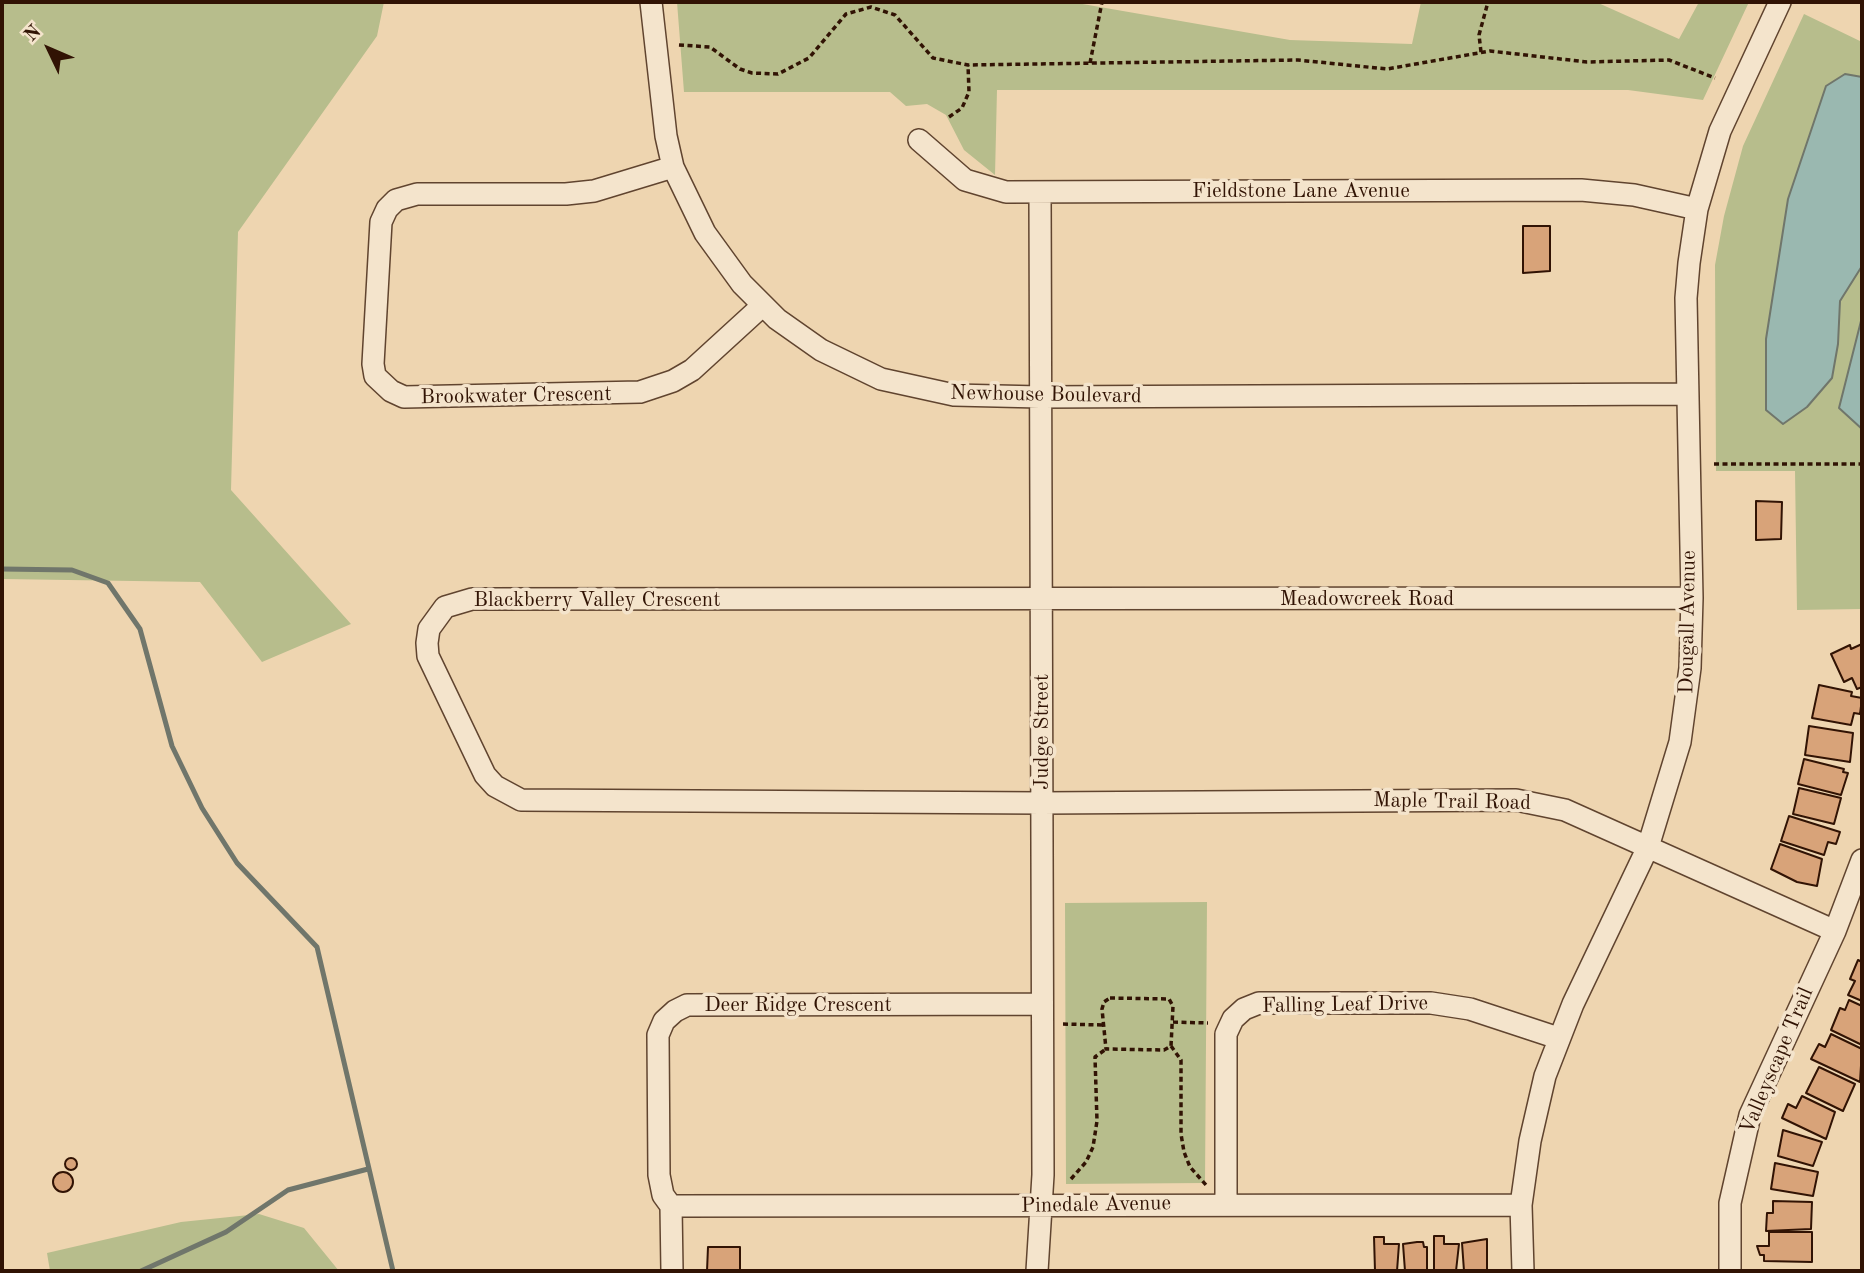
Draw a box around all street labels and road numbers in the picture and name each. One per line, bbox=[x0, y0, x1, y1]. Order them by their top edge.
street label: Fieldstone Lane Avenue bbox=[1192, 178, 1410, 204]
street label: Newhouse Boulevard bbox=[950, 381, 1142, 409]
street label: Brookwater Crescent bbox=[420, 382, 612, 410]
street label: Dougall Avenue bbox=[1674, 550, 1702, 694]
street label: Meadowcreek Road bbox=[1280, 586, 1454, 612]
street label: Blackberry Valley Crescent bbox=[473, 587, 721, 613]
street label: Judge Street bbox=[1029, 674, 1055, 790]
street label: Maple Trail Road bbox=[1373, 788, 1531, 816]
street label: Valleyscape Trail bbox=[1735, 984, 1819, 1138]
street label: Falling Leaf Drive bbox=[1262, 991, 1428, 1019]
street label: Deer Ridge Crescent bbox=[704, 992, 892, 1018]
street label: Pinedale Avenue bbox=[1021, 1191, 1171, 1219]

